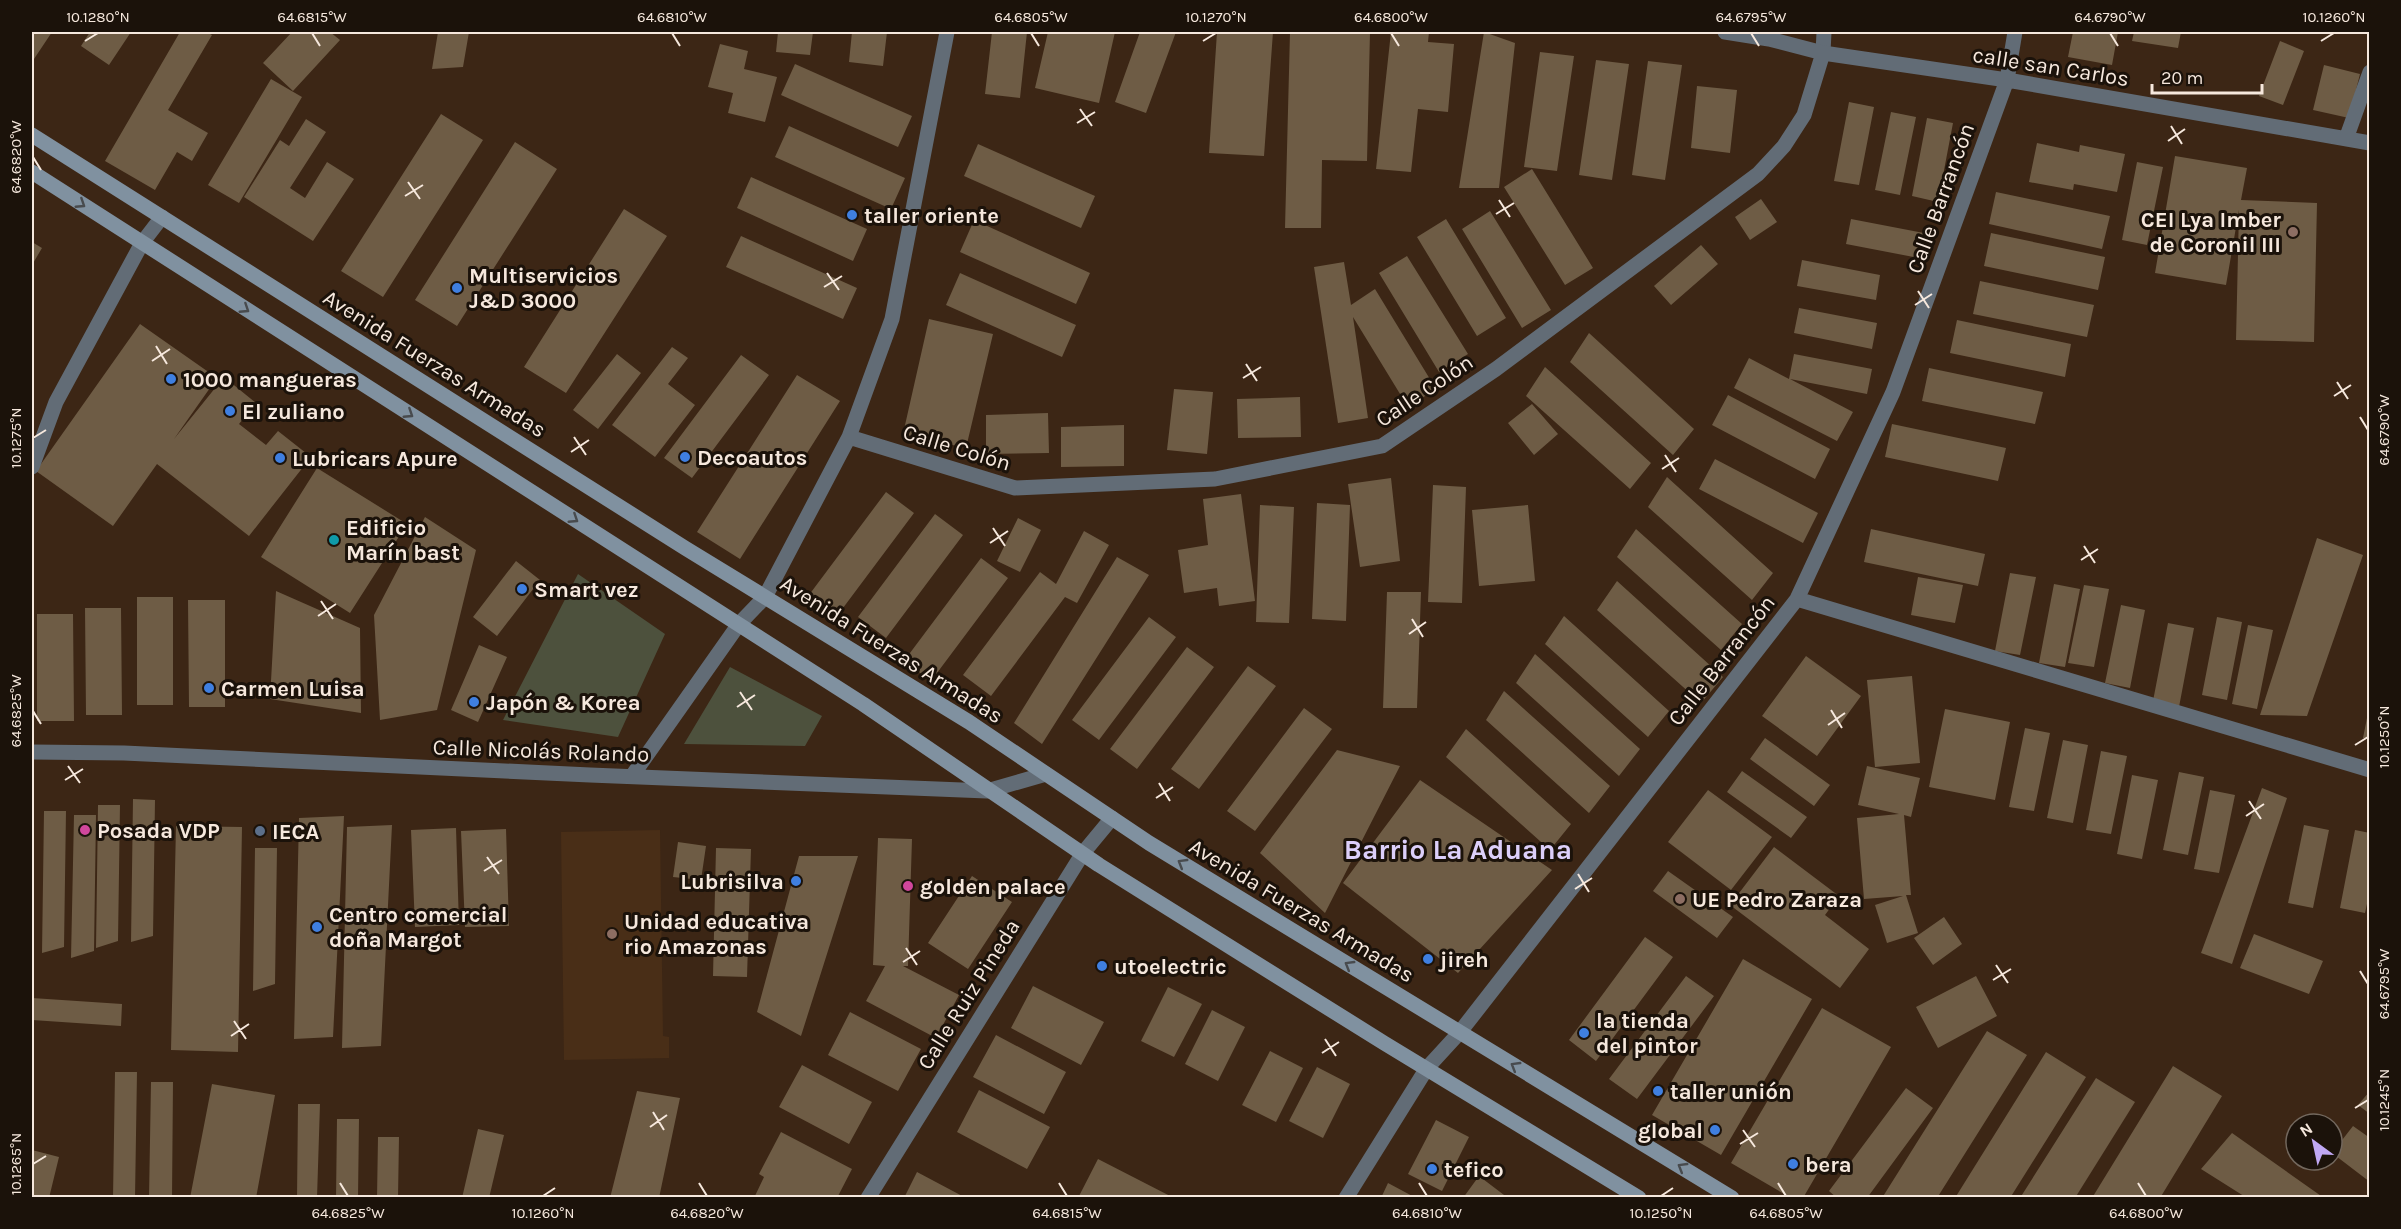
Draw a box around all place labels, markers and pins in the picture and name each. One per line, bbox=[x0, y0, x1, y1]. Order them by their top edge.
place label: taller oriente bbox=[864, 203, 999, 229]
place label: CEI Lya Imber de Coronil III bbox=[2141, 207, 2281, 258]
marker: taller oriente bbox=[845, 208, 859, 222]
marker: CEI Lya Imber de Coronil III bbox=[2286, 225, 2300, 239]
place label: Multiservicios J&D 3000 bbox=[469, 263, 618, 314]
marker: Multiservicios J&D 3000 bbox=[450, 281, 464, 295]
place label: 1000 mangueras bbox=[183, 367, 357, 393]
marker: 1000 mangueras bbox=[164, 372, 178, 386]
place label: El zuliano bbox=[242, 399, 345, 425]
marker: El zuliano bbox=[223, 404, 237, 418]
place label: Decoautos bbox=[697, 445, 807, 471]
place label: Lubricars Apure bbox=[292, 446, 458, 472]
marker: Decoautos bbox=[678, 450, 692, 464]
marker: Lubricars Apure bbox=[273, 451, 287, 465]
place label: Edificio Marín bast bbox=[346, 515, 460, 566]
marker: Edificio Marín bast bbox=[327, 533, 341, 547]
place label: Smart vez bbox=[534, 577, 639, 603]
marker: Smart vez bbox=[515, 582, 529, 596]
place label: Carmen Luisa bbox=[221, 676, 365, 702]
marker: Carmen Luisa bbox=[202, 681, 216, 695]
place label: Japón & Korea bbox=[486, 690, 641, 716]
marker: Japón & Korea bbox=[467, 695, 481, 709]
place label: Posada VDP bbox=[97, 818, 220, 844]
place label: IECA bbox=[272, 819, 320, 845]
marker: Posada VDP bbox=[78, 823, 92, 837]
marker: IECA bbox=[253, 824, 267, 838]
place label: Lubrisilva bbox=[680, 869, 784, 895]
marker: Lubrisilva bbox=[789, 874, 803, 888]
place label: golden palace bbox=[920, 874, 1066, 900]
marker: golden palace bbox=[901, 879, 915, 893]
place label: UE Pedro Zaraza bbox=[1692, 887, 1862, 913]
marker: UE Pedro Zaraza bbox=[1673, 892, 1687, 906]
place label: Centro comercial doña Margot bbox=[329, 902, 507, 953]
place label: Unidad educativa rio Amazonas bbox=[624, 909, 809, 960]
marker: Centro comercial doña Margot bbox=[310, 920, 324, 934]
marker: Unidad educativa rio Amazonas bbox=[605, 927, 619, 941]
place label: jireh bbox=[1438, 947, 1489, 973]
marker: jireh bbox=[1421, 952, 1435, 966]
place label: utoelectric bbox=[1114, 954, 1227, 980]
marker: utoelectric bbox=[1095, 959, 1109, 973]
place label: la tienda del pintor bbox=[1596, 1008, 1698, 1059]
marker: la tienda del pintor bbox=[1577, 1026, 1591, 1040]
place label: taller unión bbox=[1670, 1079, 1792, 1105]
marker: taller unión bbox=[1651, 1084, 1665, 1098]
place label: global bbox=[1638, 1118, 1703, 1144]
marker: global bbox=[1708, 1123, 1722, 1137]
place label: bera bbox=[1805, 1152, 1852, 1178]
place label: tefico bbox=[1444, 1157, 1504, 1183]
marker: bera bbox=[1786, 1157, 1800, 1171]
marker: tefico bbox=[1425, 1162, 1439, 1176]

